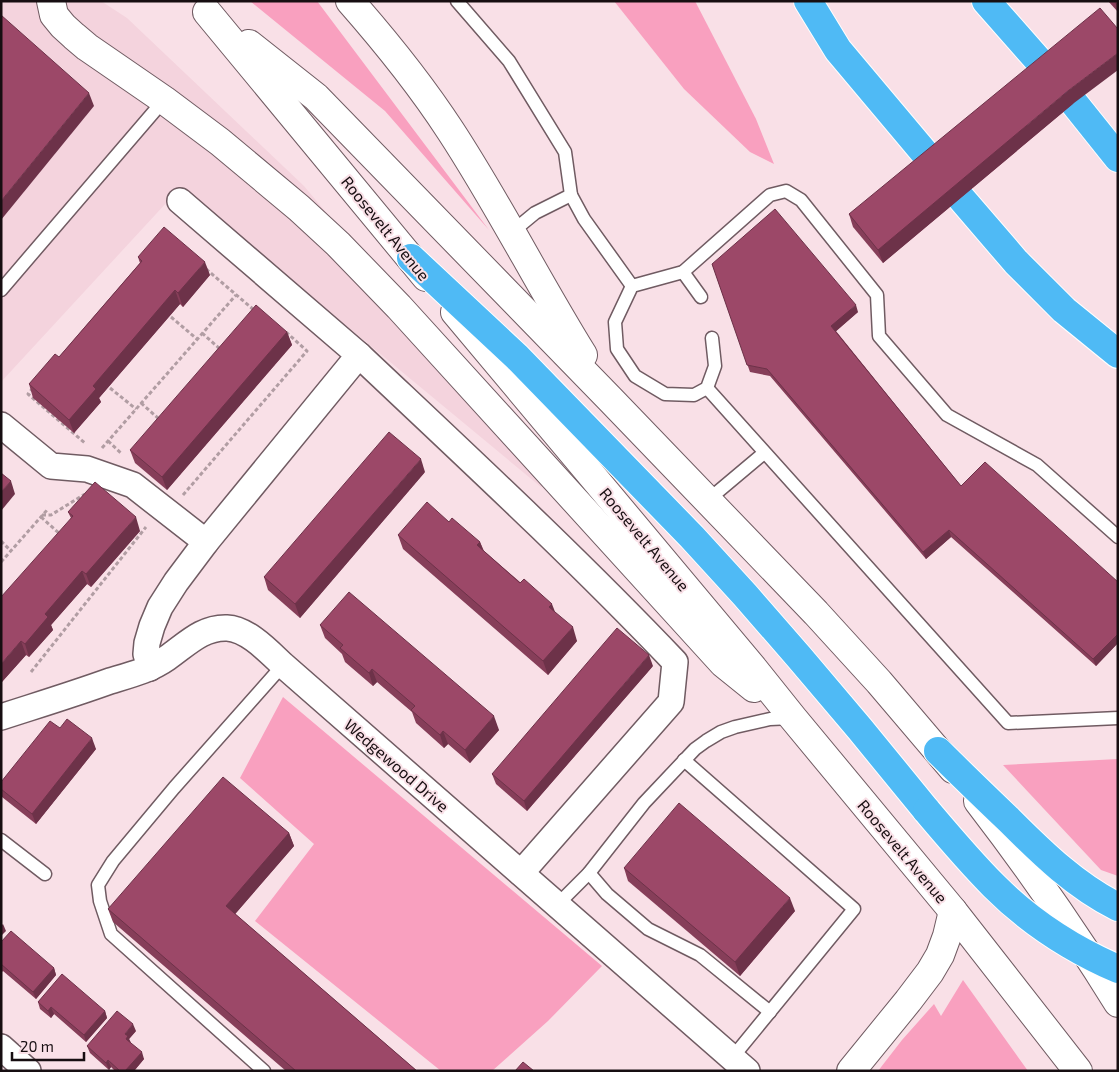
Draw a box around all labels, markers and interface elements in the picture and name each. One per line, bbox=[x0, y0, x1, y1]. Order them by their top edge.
street label: Roosevelt Avenue bbox=[338, 172, 434, 284]
street label: Roosevelt Avenue bbox=[596, 483, 694, 595]
street label: Wedgewood Drive bbox=[341, 714, 453, 816]
street label: Roosevelt Avenue bbox=[854, 795, 952, 907]
scale bar bbox=[12, 1030, 85, 1062]
text: 20 m bbox=[20, 1037, 54, 1055]

